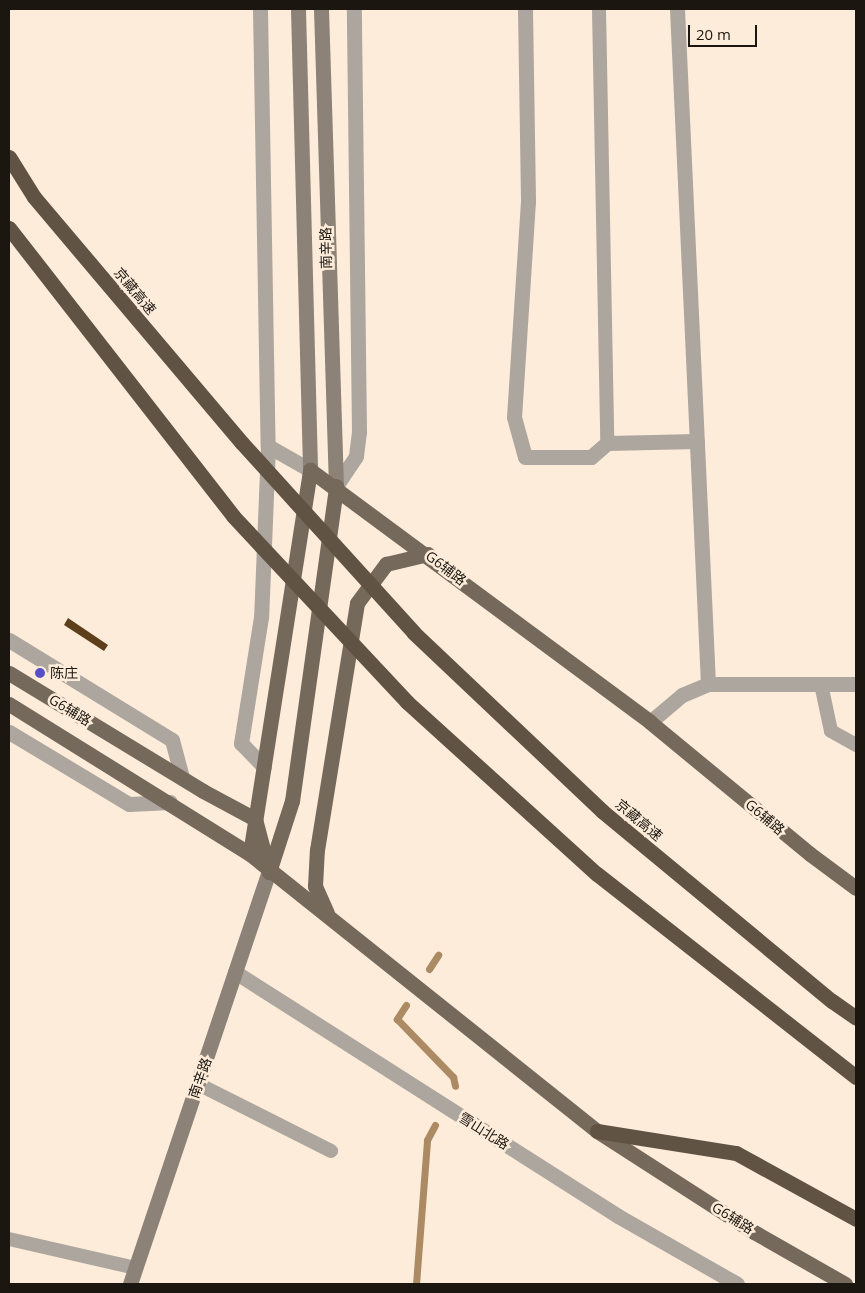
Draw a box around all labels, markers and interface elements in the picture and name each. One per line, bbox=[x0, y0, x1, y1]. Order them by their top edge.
scale bar bbox=[690, 15, 759, 47]
text: 20 m bbox=[696, 24, 731, 44]
street label: 南辛路 bbox=[317, 227, 335, 269]
street label: 京藏高速 bbox=[111, 264, 159, 318]
street label: G6辅路 bbox=[423, 547, 469, 589]
place label: 陈庄 bbox=[50, 665, 78, 681]
marker: 陈庄 bbox=[34, 667, 46, 679]
street label: G6辅路 bbox=[46, 691, 94, 729]
street label: 京藏高速 bbox=[612, 796, 666, 844]
street label: G6辅路 bbox=[742, 796, 788, 838]
street label: 南辛路 bbox=[185, 1055, 215, 1101]
street label: 雪山北路 bbox=[456, 1109, 512, 1153]
street label: G6辅路 bbox=[709, 1199, 757, 1237]

